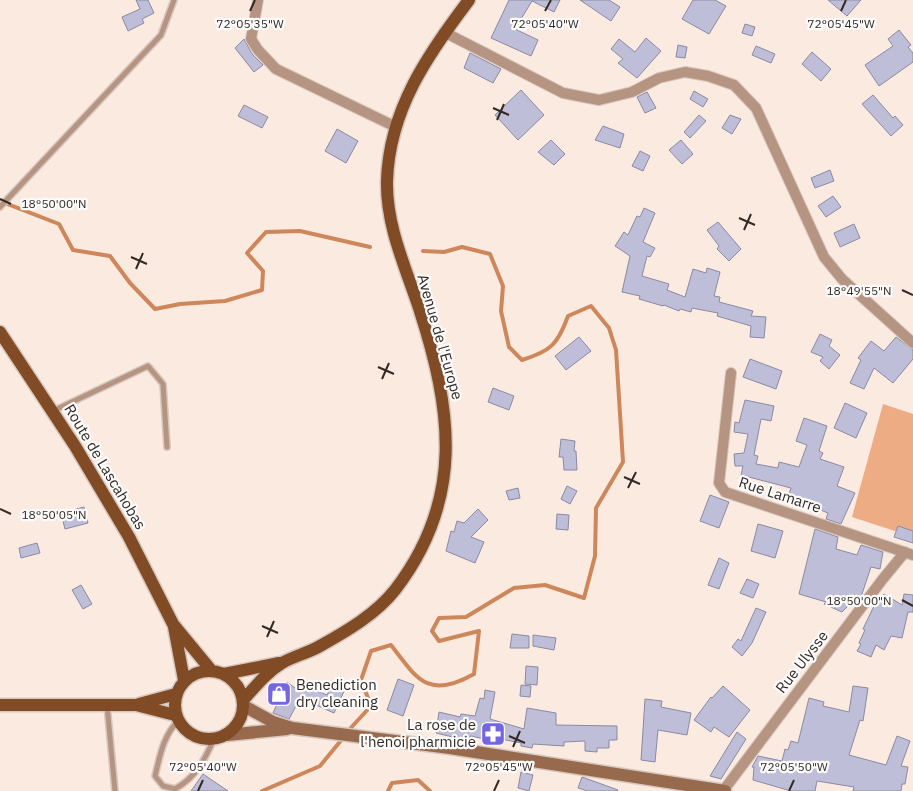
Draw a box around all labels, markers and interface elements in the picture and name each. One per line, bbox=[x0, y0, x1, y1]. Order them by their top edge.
text: 72°05'35"W bbox=[216, 16, 284, 31]
text: 72°05'40"W bbox=[511, 16, 579, 31]
text: 72°05'45"W bbox=[807, 16, 875, 31]
text: 18°50'00"N bbox=[21, 196, 87, 211]
street label: Avenue de l'Europe bbox=[413, 272, 468, 402]
text: 18°49'55"N bbox=[826, 283, 892, 298]
street label: Route de Lascahobas bbox=[60, 401, 150, 533]
street label: Rue Lamarre bbox=[736, 472, 824, 517]
text: 18°50'05"N bbox=[21, 507, 87, 522]
text: 18°50'00"N bbox=[826, 593, 892, 608]
street label: Rue Ulysse bbox=[771, 627, 832, 697]
place label: Benediction dry cleaning bbox=[296, 675, 378, 711]
shop icon: Benediction dry cleaning bbox=[266, 681, 292, 707]
place label: La rose de l'henoi pharmicie bbox=[360, 715, 476, 751]
pharmacy icon: La rose de l'henoi pharmicie bbox=[480, 721, 506, 747]
text: 72°05'40"W bbox=[169, 759, 237, 774]
text: 72°05'45"W bbox=[465, 759, 533, 774]
text: 72°05'50"W bbox=[760, 759, 828, 774]

